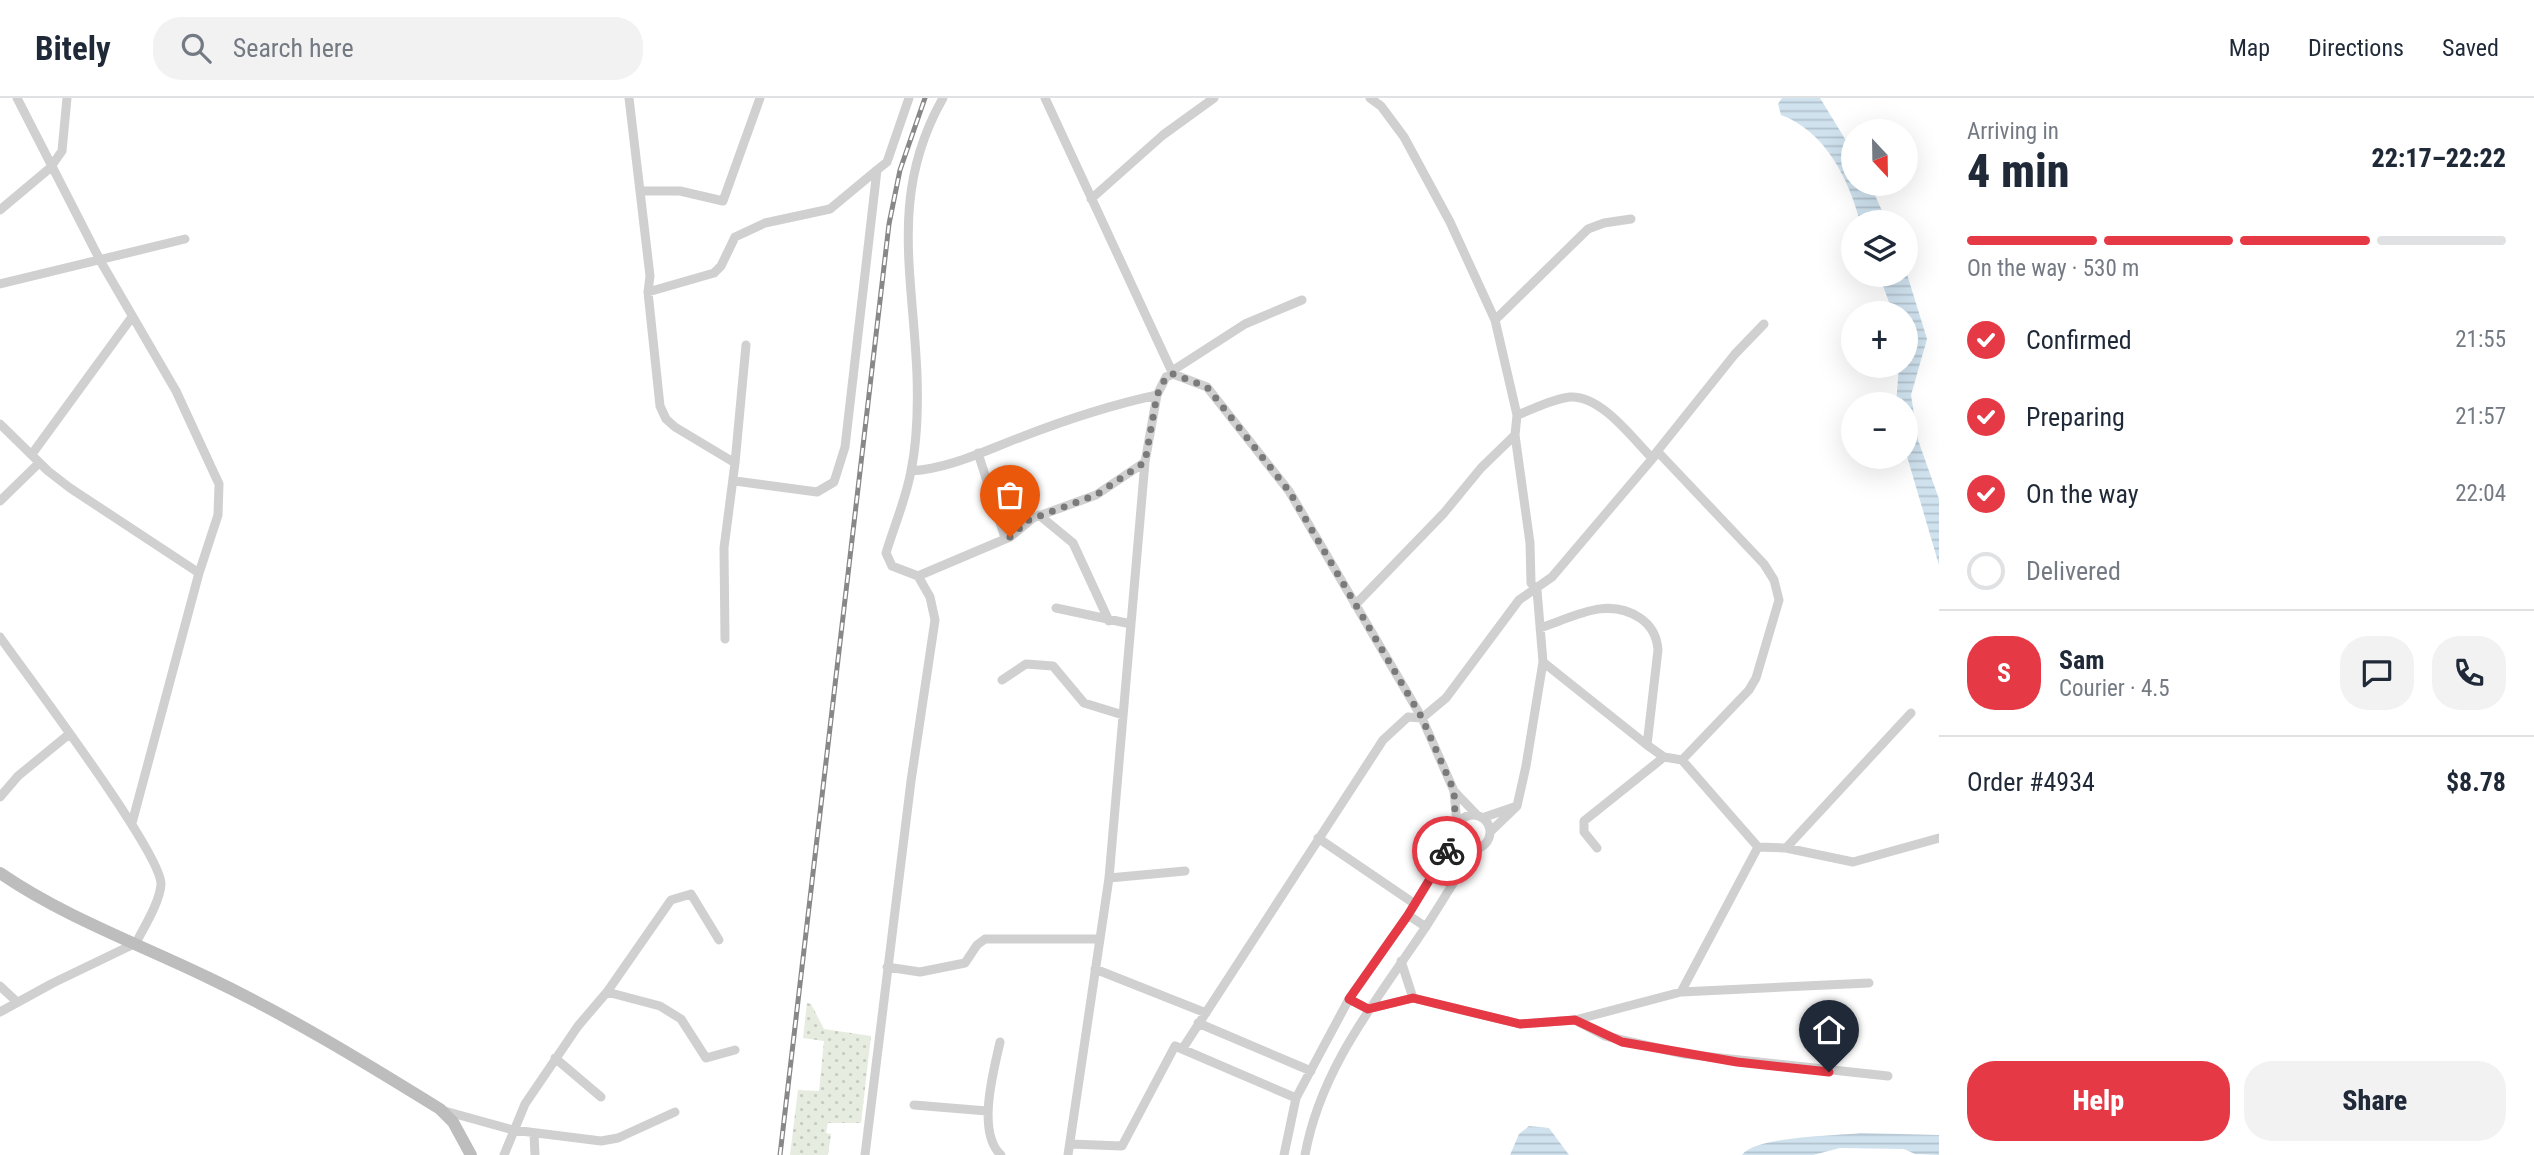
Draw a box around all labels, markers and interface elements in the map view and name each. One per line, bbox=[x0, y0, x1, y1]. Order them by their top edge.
search box bbox=[153, 17, 643, 80]
text: Bitely bbox=[35, 29, 111, 68]
icon: search bbox=[177, 29, 215, 67]
text: Search here bbox=[233, 33, 354, 63]
text: Map bbox=[2229, 34, 2270, 62]
text: Directions bbox=[2308, 34, 2404, 62]
text: Saved bbox=[2442, 34, 2499, 62]
text: Arriving in bbox=[1967, 118, 2059, 145]
north arrow bbox=[1841, 119, 1918, 196]
map controls bbox=[1841, 119, 1918, 469]
text: 22:17–22:22 bbox=[2372, 143, 2506, 173]
text: 4 min bbox=[1967, 144, 2070, 198]
button: layers bbox=[1841, 210, 1918, 287]
text: On the way · 530 m bbox=[1967, 255, 2139, 282]
button: + bbox=[1841, 301, 1918, 378]
icon: check bbox=[1967, 321, 2005, 359]
text: Confirmed bbox=[2026, 325, 2132, 355]
text: 21:55 bbox=[2455, 326, 2506, 353]
button: − bbox=[1841, 392, 1918, 469]
icon: check bbox=[1967, 398, 2005, 436]
text: Preparing bbox=[2026, 402, 2125, 432]
text: 21:57 bbox=[2455, 403, 2506, 430]
pin bbox=[980, 465, 1040, 537]
icon: check bbox=[1967, 475, 2005, 513]
icon: bag bbox=[991, 476, 1029, 514]
text: On the way bbox=[2026, 479, 2139, 509]
text: 22:04 bbox=[2455, 480, 2506, 507]
text: Delivered bbox=[2026, 556, 2121, 586]
button: chat bbox=[2340, 636, 2414, 710]
button: phone bbox=[2432, 636, 2506, 710]
text: Sam bbox=[2059, 645, 2105, 675]
text: S bbox=[1997, 658, 2011, 688]
text: Courier · 4.5 bbox=[2059, 675, 2170, 702]
text: Order #4934 bbox=[1967, 767, 2095, 797]
text: $8.78 bbox=[2446, 767, 2506, 797]
courier bbox=[1412, 816, 1482, 886]
icon: bike bbox=[1428, 832, 1466, 870]
pin bbox=[1799, 1000, 1859, 1072]
icon: home bbox=[1810, 1011, 1848, 1049]
button: Help bbox=[1967, 1061, 2230, 1141]
button: Share bbox=[2244, 1061, 2506, 1141]

